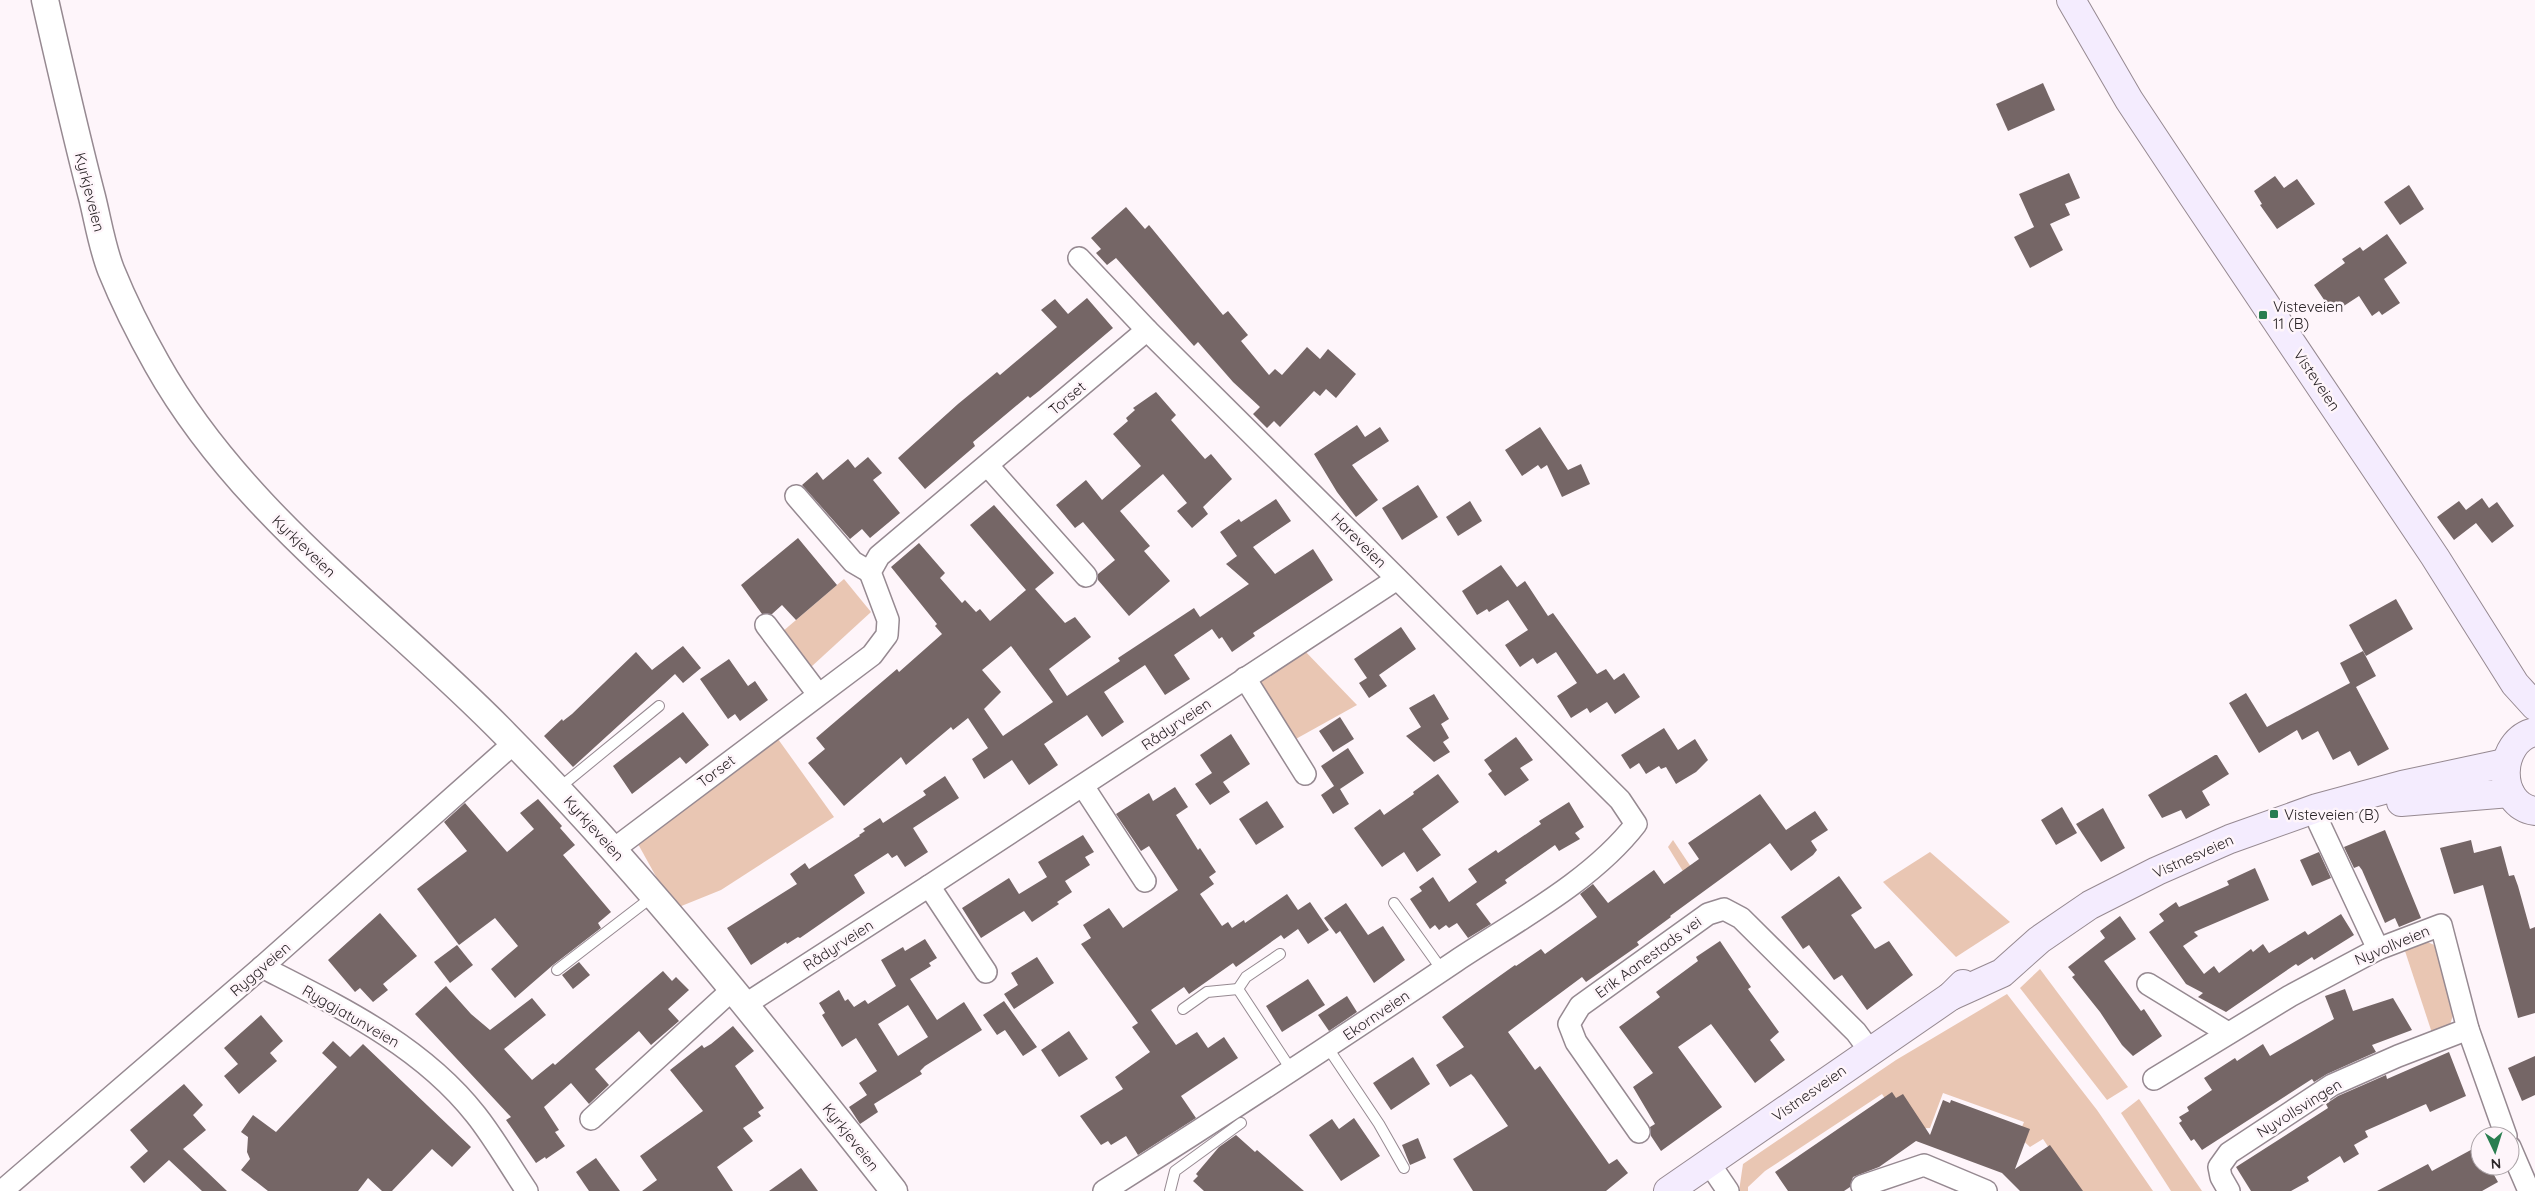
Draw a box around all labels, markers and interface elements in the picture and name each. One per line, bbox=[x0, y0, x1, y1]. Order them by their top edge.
street label: Kyrkjeveien bbox=[71, 150, 109, 234]
place label: Visteveien 11 (B) bbox=[2273, 297, 2343, 333]
marker: Visteveien 11 (B) bbox=[2257, 309, 2269, 321]
street label: Visteveien bbox=[2289, 346, 2345, 414]
street label: Torset bbox=[1045, 377, 1089, 419]
street label: Hareveien bbox=[1327, 508, 1391, 572]
street label: Kyrkjeveien bbox=[268, 511, 340, 581]
street label: Rådyrveien bbox=[1138, 694, 1214, 754]
street label: Torset bbox=[693, 751, 739, 791]
street label: Kyrkjeveien bbox=[560, 791, 628, 865]
place label: Visteveien (B) bbox=[2284, 805, 2379, 824]
marker: Visteveien (B) bbox=[2268, 808, 2280, 820]
street label: Vistnesveien bbox=[2150, 830, 2236, 882]
street label: Erik Aanestads vei bbox=[1591, 912, 1705, 1002]
street label: Rådyrveien bbox=[799, 915, 877, 975]
street label: Nyvollveien bbox=[2352, 921, 2432, 969]
street label: Ryggveien bbox=[226, 938, 294, 1000]
street label: Ryggjatunveien bbox=[299, 980, 403, 1052]
street label: Ekornveien bbox=[1339, 986, 1413, 1044]
street label: Vistnesveien bbox=[1768, 1061, 1850, 1125]
street label: Nyvollsvingen bbox=[2253, 1074, 2345, 1142]
street label: Kyrkjeveien bbox=[819, 1099, 883, 1175]
north arrow bbox=[2470, 1126, 2520, 1176]
text: N bbox=[2490, 1155, 2502, 1173]

